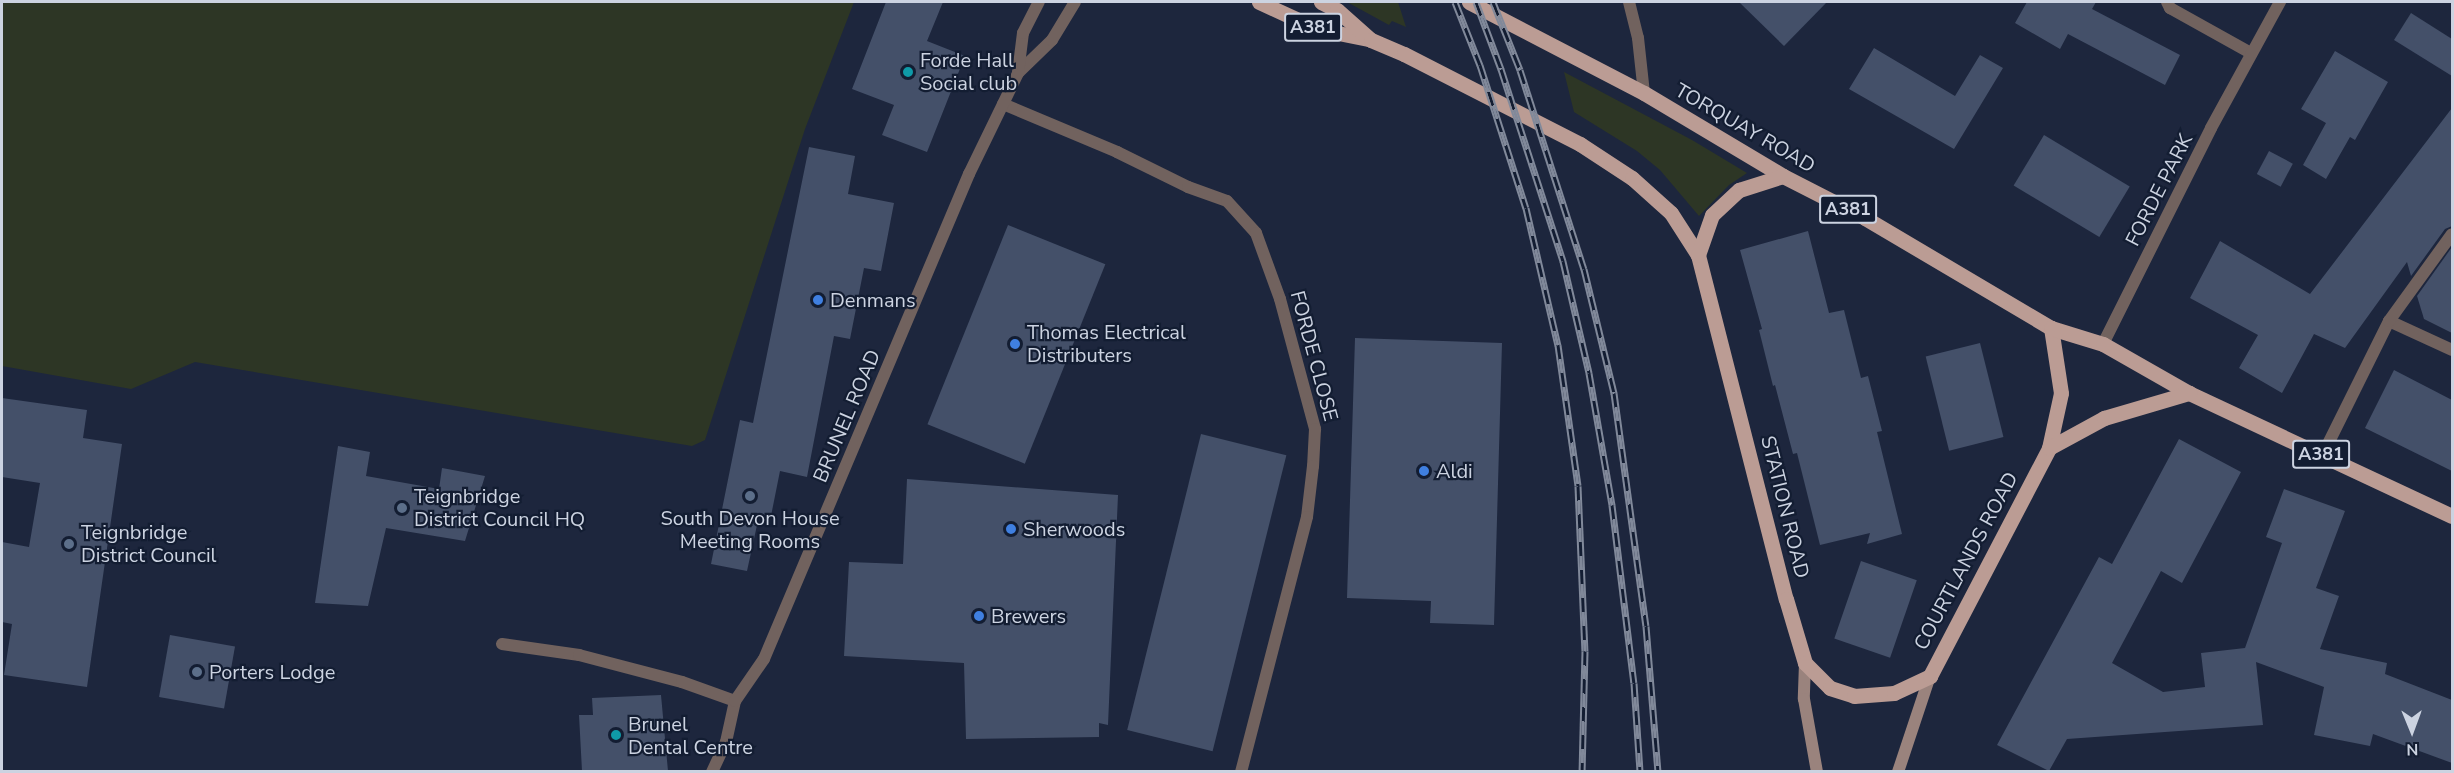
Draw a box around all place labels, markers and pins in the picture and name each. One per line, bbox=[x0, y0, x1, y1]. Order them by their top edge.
place label: Forde Hall Social club bbox=[920, 48, 1017, 95]
marker: Forde Hall Social club bbox=[901, 65, 915, 79]
place label: Denmans bbox=[830, 288, 916, 312]
marker: Denmans bbox=[811, 293, 825, 307]
place label: Thomas Electrical Distributers bbox=[1027, 320, 1186, 367]
marker: Thomas Electrical Distributers bbox=[1008, 337, 1022, 351]
place label: Aldi bbox=[1436, 459, 1473, 483]
marker: Aldi bbox=[1417, 464, 1431, 478]
place label: Teignbridge District Council HQ bbox=[414, 484, 585, 531]
marker: South Devon House Meeting Rooms bbox=[743, 489, 757, 503]
marker: Teignbridge District Council HQ bbox=[395, 501, 409, 515]
place label: South Devon House Meeting Rooms bbox=[660, 506, 840, 553]
place label: Sherwoods bbox=[1023, 517, 1125, 541]
place label: Teignbridge District Council bbox=[81, 520, 216, 567]
marker: Sherwoods bbox=[1004, 522, 1018, 536]
marker: Teignbridge District Council bbox=[62, 537, 76, 551]
place label: Brewers bbox=[991, 604, 1066, 628]
marker: Brewers bbox=[972, 609, 986, 623]
place label: Porters Lodge bbox=[209, 660, 335, 684]
marker: Porters Lodge bbox=[190, 665, 204, 679]
place label: Brunel Dental Centre bbox=[628, 712, 753, 759]
marker: Brunel Dental Centre bbox=[609, 728, 623, 742]

